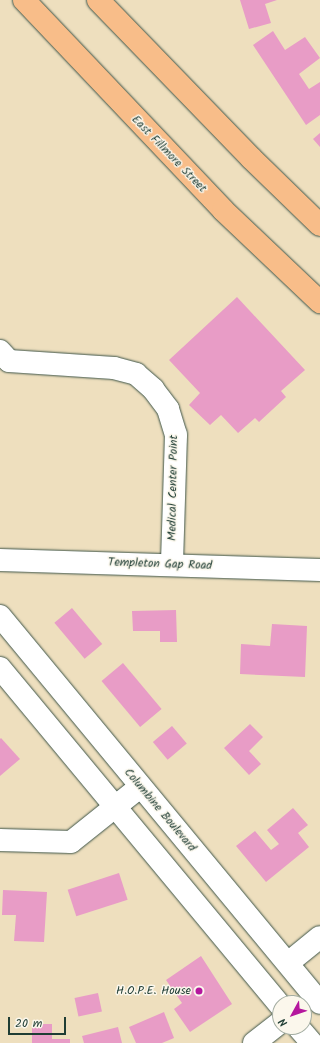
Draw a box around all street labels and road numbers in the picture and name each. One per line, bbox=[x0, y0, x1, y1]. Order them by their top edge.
street label: East Fillmore Street bbox=[128, 112, 210, 196]
street label: Medical Center Point bbox=[165, 435, 181, 541]
street label: Templeton Gap Road bbox=[108, 555, 212, 573]
street label: Columbine Boulevard bbox=[121, 765, 199, 855]

